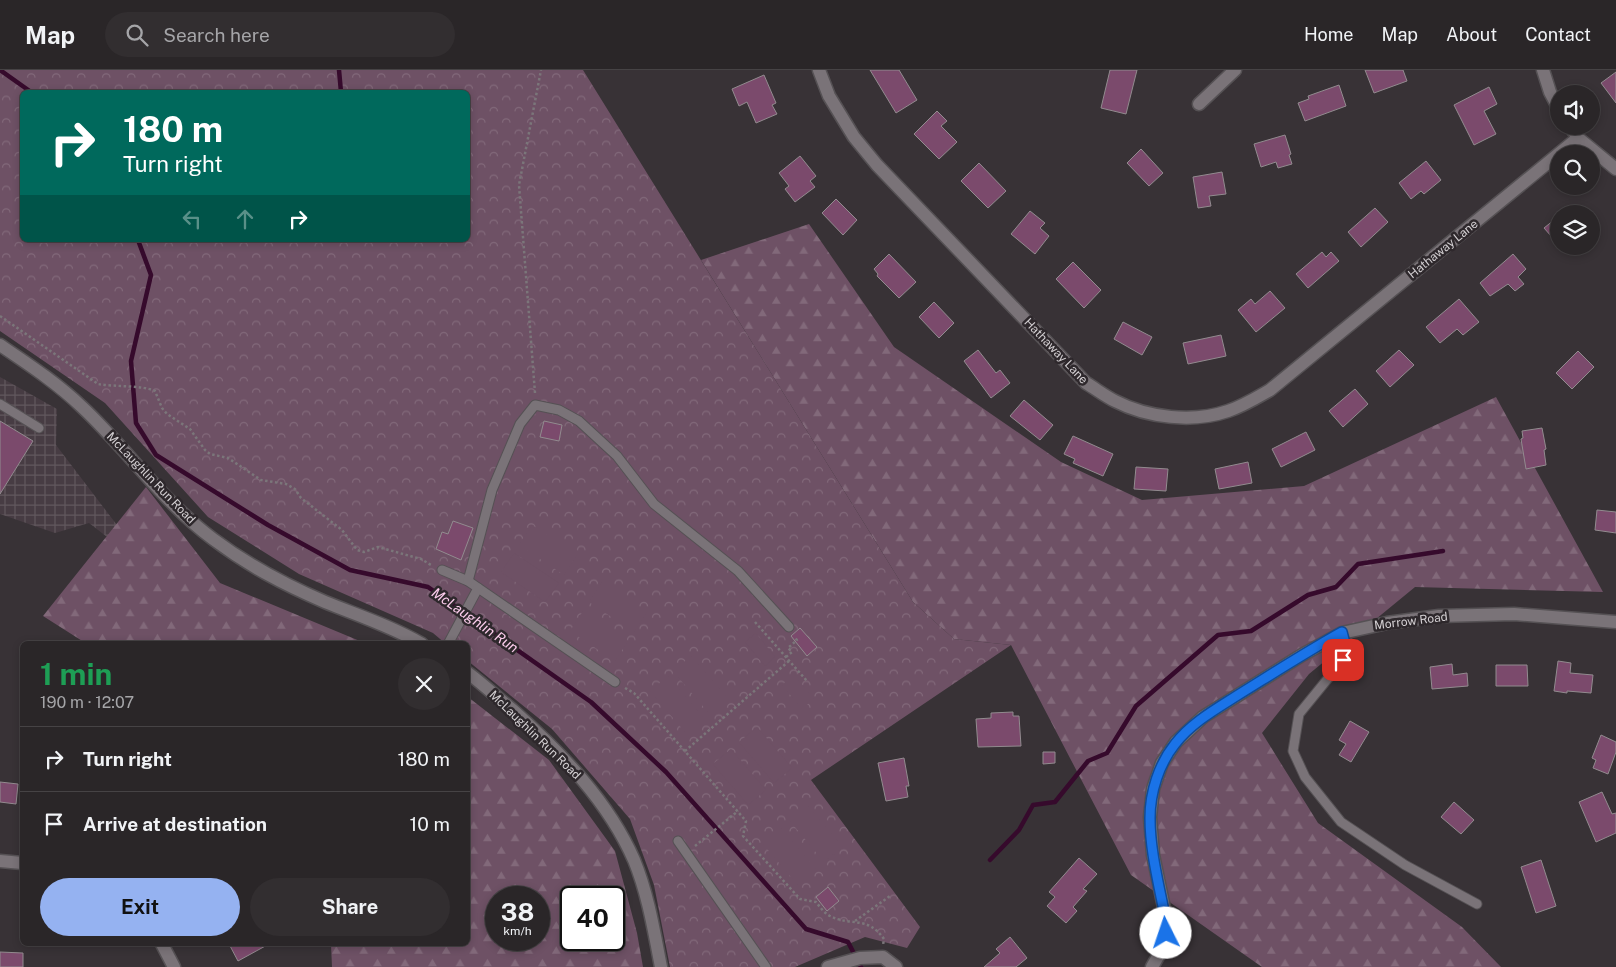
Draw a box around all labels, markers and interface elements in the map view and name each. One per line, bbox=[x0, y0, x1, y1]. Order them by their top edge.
search box bbox=[105, 12, 455, 57]
text: Map bbox=[25, 21, 75, 49]
icon: search bbox=[123, 21, 151, 49]
text: Search here bbox=[163, 24, 270, 46]
text: Home bbox=[1304, 24, 1354, 45]
text: Map bbox=[1382, 24, 1418, 45]
text: About bbox=[1446, 24, 1497, 45]
text: Contact bbox=[1525, 24, 1591, 45]
map controls bbox=[1550, 85, 1600, 255]
button: sound bbox=[1550, 85, 1600, 135]
text: 180 m bbox=[123, 109, 223, 150]
icon: right bbox=[40, 110, 105, 175]
button: search bbox=[1550, 145, 1600, 195]
text: Turn right bbox=[123, 151, 223, 177]
icon: left bbox=[178, 205, 206, 233]
icon: ahead bbox=[231, 205, 259, 233]
icon: right bbox=[284, 205, 312, 233]
button: layers bbox=[1550, 205, 1600, 255]
street label: Hathaway Lane bbox=[1405, 217, 1481, 281]
street label: Hathaway Lane bbox=[1021, 315, 1091, 387]
street label: McLaughlin Run Road bbox=[104, 429, 198, 527]
water label: McLaughlin Run bbox=[429, 584, 521, 656]
street label: Morrow Road bbox=[1373, 610, 1449, 632]
pin bbox=[1322, 639, 1364, 681]
icon: arrive bbox=[1329, 646, 1357, 674]
text: 1 min bbox=[40, 656, 112, 692]
button: close bbox=[398, 658, 450, 710]
street label: McLaughlin Run Road bbox=[486, 688, 584, 782]
text: 190 m · 12:07 bbox=[40, 693, 134, 712]
icon: right bbox=[40, 745, 68, 773]
text: Turn right bbox=[83, 748, 172, 770]
text: 180 m bbox=[397, 748, 450, 770]
icon: arrive bbox=[40, 810, 68, 838]
text: Arrive at destination bbox=[83, 813, 267, 835]
text: 10 m bbox=[410, 813, 450, 835]
button: Exit bbox=[40, 878, 240, 936]
button: Share bbox=[250, 878, 450, 936]
speed limit sign: 40 bbox=[560, 886, 625, 951]
text: 38 bbox=[501, 897, 534, 927]
position arrow bbox=[1139, 906, 1191, 958]
text: km/h bbox=[503, 924, 532, 938]

